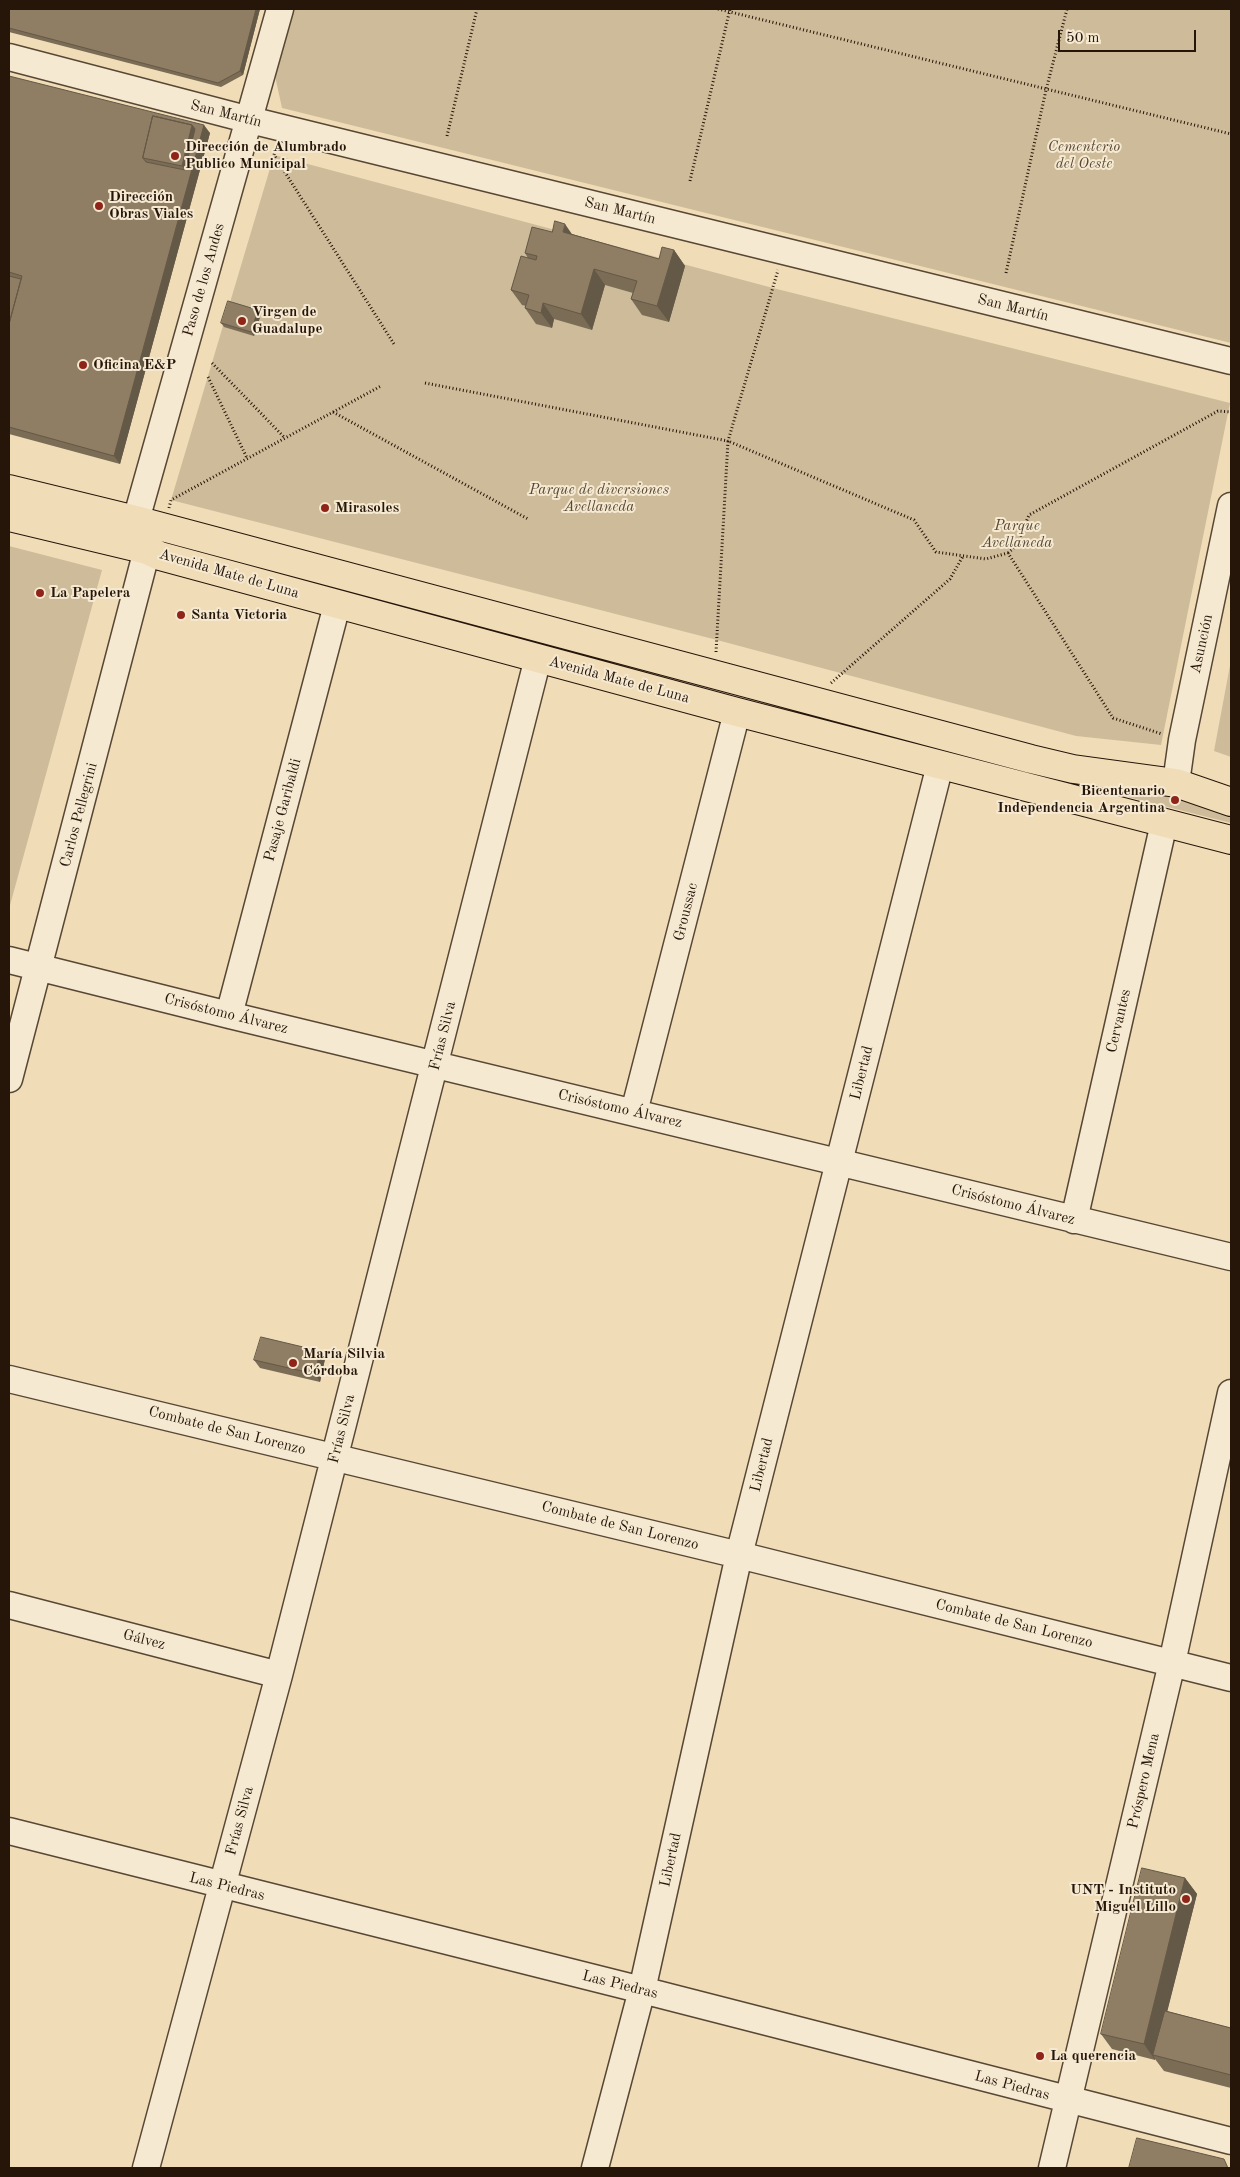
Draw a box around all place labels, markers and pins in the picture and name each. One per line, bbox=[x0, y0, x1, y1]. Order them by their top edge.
place label: Dirección de Alumbrado Publico Municipal bbox=[185, 138, 347, 173]
marker: Dirección de Alumbrado Publico Municipal bbox=[169, 150, 181, 162]
place label: Dirección Obras Viales bbox=[109, 188, 193, 223]
marker: Dirección Obras Viales bbox=[93, 200, 105, 212]
place label: Virgen de Guadalupe bbox=[252, 303, 322, 338]
marker: Virgen de Guadalupe bbox=[236, 315, 248, 327]
place label: Oficina E&P bbox=[93, 356, 176, 374]
marker: Oficina E&P bbox=[77, 359, 89, 371]
place label: Mirasoles bbox=[335, 499, 399, 517]
marker: Mirasoles bbox=[319, 502, 331, 514]
place label: La Papelera bbox=[50, 584, 130, 602]
marker: La Papelera bbox=[34, 587, 46, 599]
place label: Santa Victoria bbox=[191, 606, 287, 624]
marker: Santa Victoria bbox=[175, 609, 187, 621]
place label: Bicentenario Independencia Argentina bbox=[997, 782, 1165, 817]
marker: Bicentenario Independencia Argentina bbox=[1169, 794, 1181, 806]
place label: María Silvia Córdoba bbox=[303, 1345, 385, 1380]
marker: María Silvia Córdoba bbox=[287, 1357, 299, 1369]
place label: UNT - Instituto Miguel Lillo bbox=[1070, 1881, 1176, 1916]
marker: UNT - Instituto Miguel Lillo bbox=[1180, 1893, 1192, 1905]
place label: La querencia bbox=[1050, 2047, 1136, 2065]
marker: La querencia bbox=[1034, 2050, 1046, 2062]

